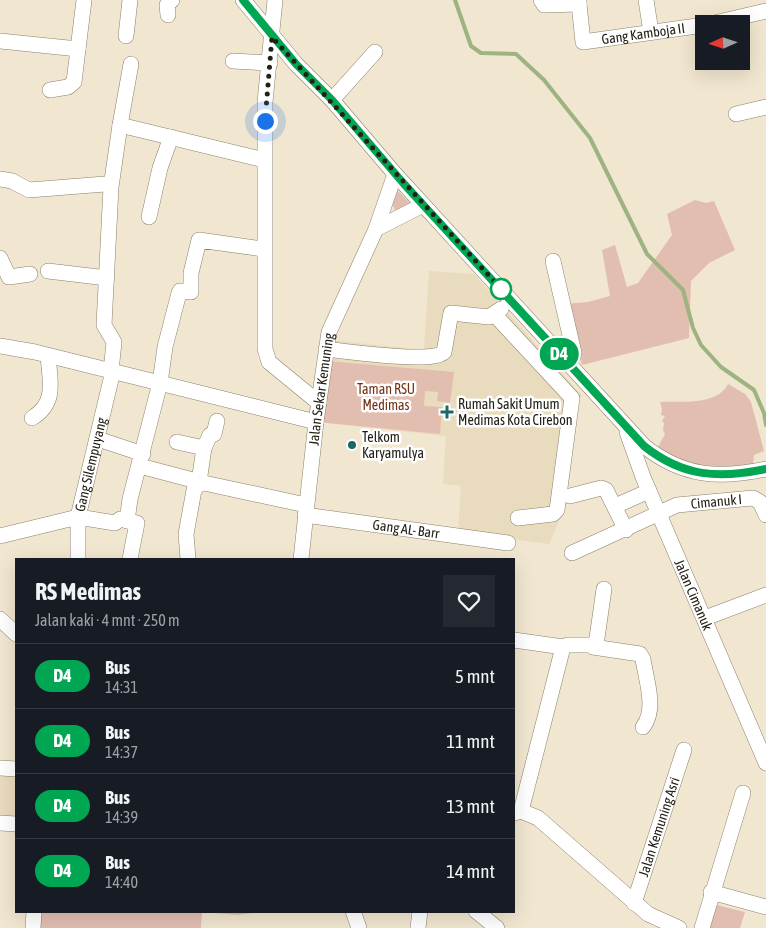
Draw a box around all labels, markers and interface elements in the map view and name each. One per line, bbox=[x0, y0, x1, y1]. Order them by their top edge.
north arrow bbox=[695, 15, 750, 70]
map controls bbox=[695, 15, 750, 70]
street label: Gang Kamboja II bbox=[601, 20, 686, 47]
your location bbox=[253, 109, 278, 134]
unlabelled marker bbox=[490, 278, 512, 300]
street label: Jalan Sekar Kemuning bbox=[305, 332, 337, 446]
line badge: D4 bbox=[536, 338, 582, 370]
text: D4 bbox=[550, 343, 568, 364]
park label: Taman RSU Medimas bbox=[357, 381, 415, 413]
place label: Rumah Sakit Umum Medimas Kota Cirebon bbox=[458, 396, 573, 428]
marker: Rumah Sakit Umum Medimas Kota Cirebon bbox=[440, 405, 454, 419]
street label: Gang Silempuyang bbox=[72, 416, 110, 513]
place label: Telkom Karyamulya bbox=[362, 429, 424, 461]
marker: Telkom Karyamulya bbox=[346, 439, 358, 451]
street label: Cimanuk I bbox=[690, 491, 743, 512]
street label: Gang AL- Barr bbox=[372, 516, 441, 542]
street label: Jalan Cimanuk bbox=[671, 557, 716, 633]
button: heart bbox=[443, 575, 495, 627]
text: RS Medimas bbox=[35, 578, 141, 605]
text: Jalan kaki · 4 mnt · 250 m bbox=[35, 611, 179, 629]
text: Bus bbox=[105, 656, 130, 678]
text: D4 bbox=[53, 665, 72, 686]
text: 5 mnt bbox=[455, 665, 495, 687]
text: 14:31 bbox=[105, 678, 138, 696]
text: Bus bbox=[105, 721, 130, 743]
text: D4 bbox=[53, 730, 72, 751]
text: 11 mnt bbox=[446, 730, 495, 752]
text: 14:37 bbox=[105, 743, 138, 761]
street label: Jalan Kemuning Asri bbox=[635, 775, 683, 879]
text: Bus bbox=[105, 786, 130, 808]
text: D4 bbox=[53, 795, 72, 816]
text: 13 mnt bbox=[446, 795, 495, 817]
text: 14:39 bbox=[105, 808, 138, 826]
text: Bus bbox=[105, 851, 130, 873]
text: D4 bbox=[53, 860, 72, 881]
text: 14 mnt bbox=[446, 860, 495, 882]
text: 14:40 bbox=[105, 873, 138, 891]

